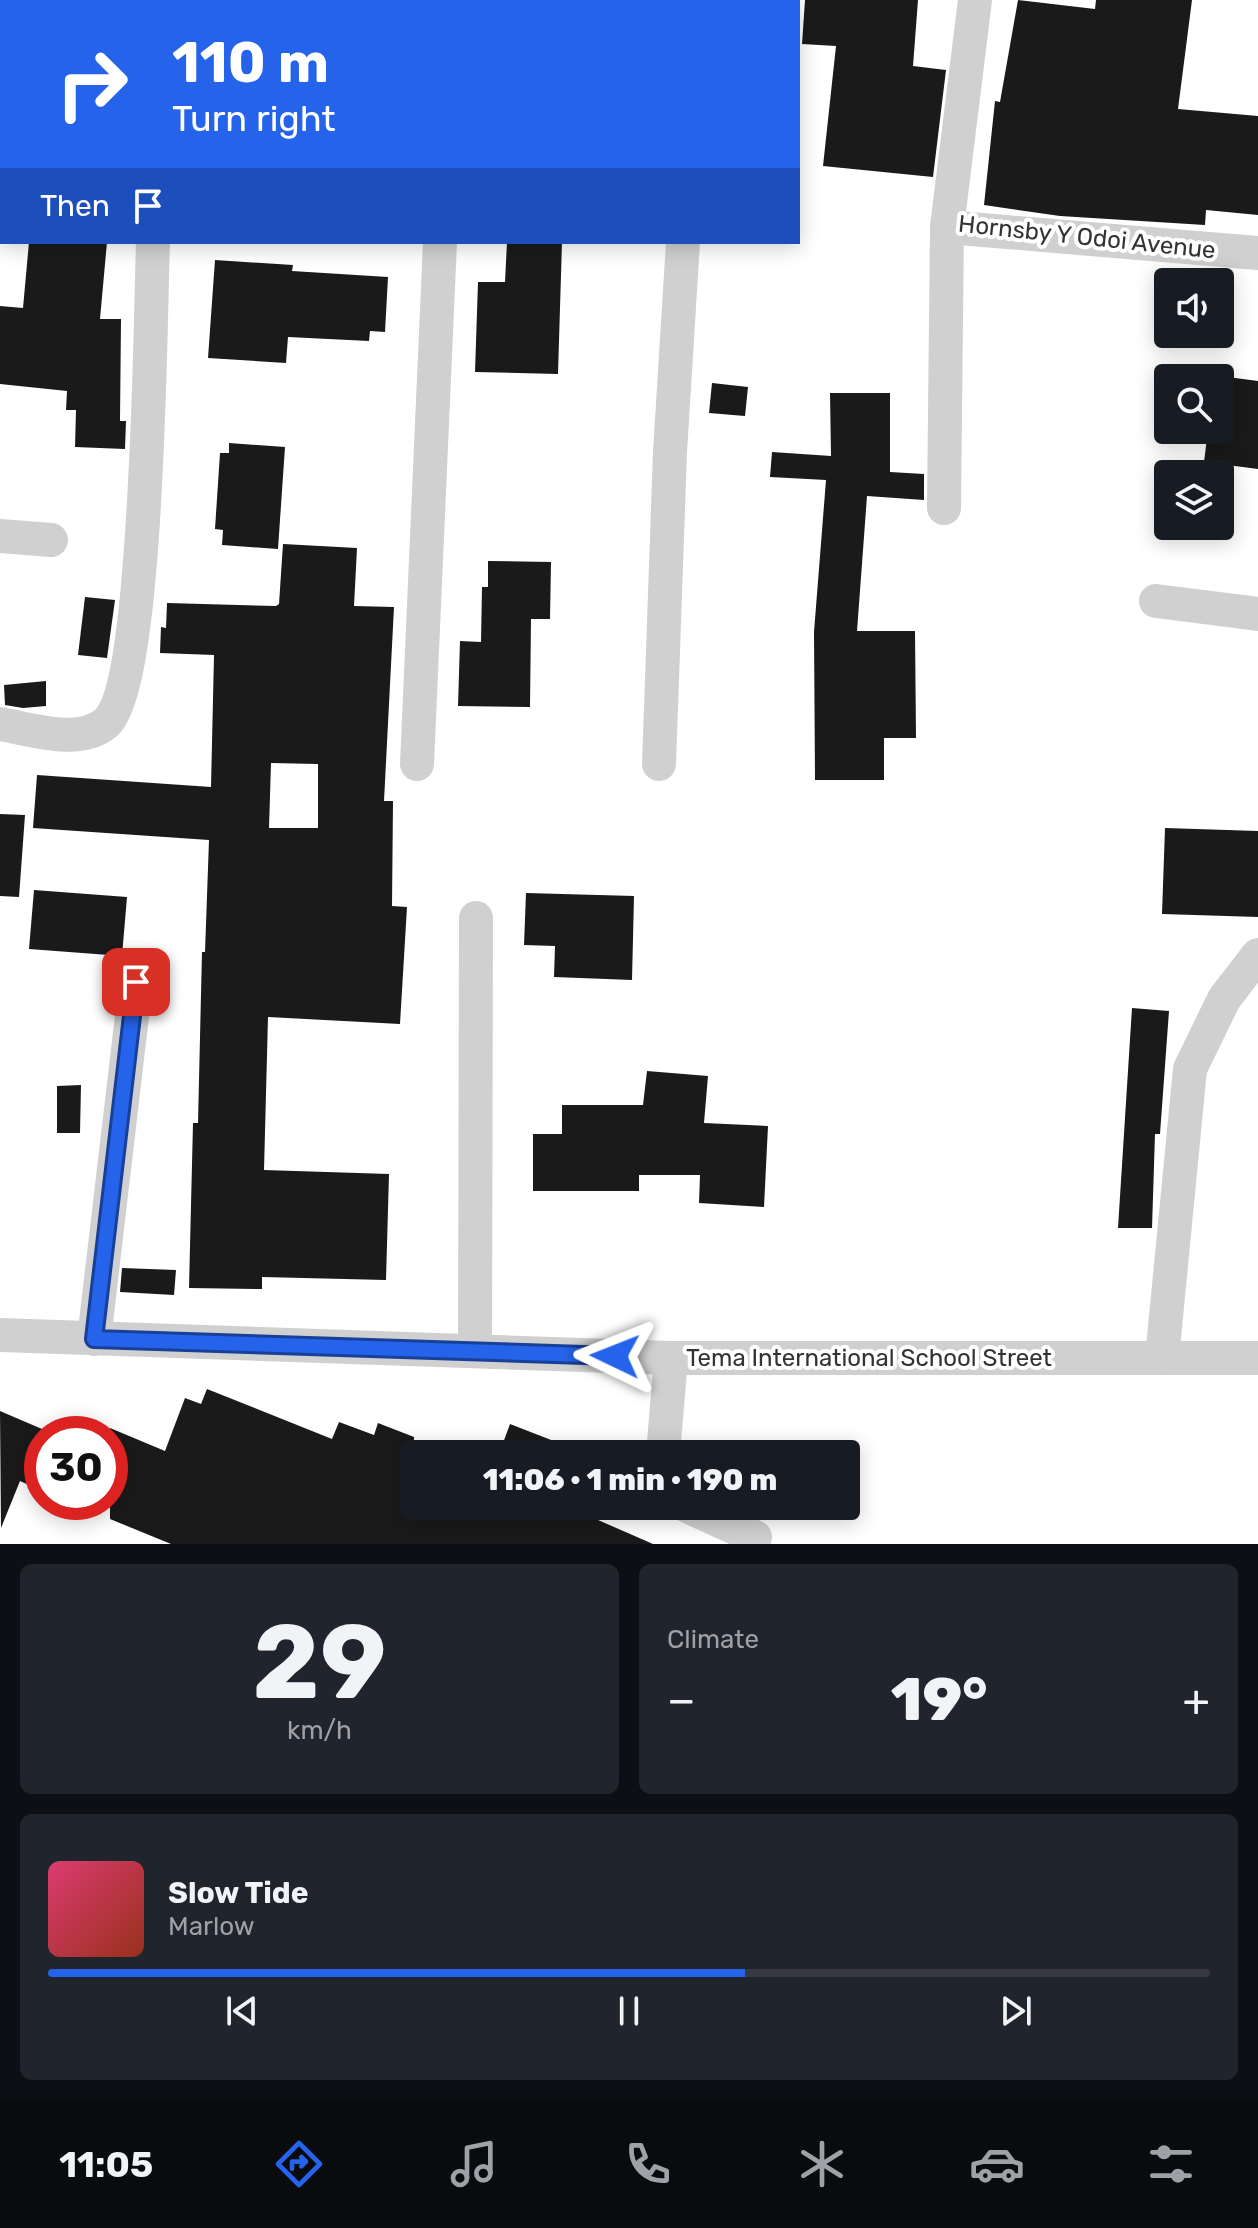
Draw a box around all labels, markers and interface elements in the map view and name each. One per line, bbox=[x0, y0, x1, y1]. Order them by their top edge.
text: 110 m bbox=[172, 30, 329, 96]
icon: right bbox=[40, 32, 144, 136]
text: Turn right bbox=[172, 97, 336, 140]
icon: arrive bbox=[126, 184, 170, 228]
text: Then bbox=[40, 188, 110, 224]
street label: Hornsby Y Odoi Avenue bbox=[957, 210, 1217, 264]
map controls bbox=[1154, 268, 1234, 540]
button: sound bbox=[1154, 268, 1234, 348]
button: search bbox=[1154, 364, 1234, 444]
button: layers bbox=[1154, 460, 1234, 540]
pin bbox=[102, 948, 170, 1016]
icon: arrive bbox=[114, 960, 158, 1004]
position arrow bbox=[573, 1314, 657, 1398]
street label: Tema International School Street bbox=[686, 1344, 1052, 1372]
speed limit sign: 30 bbox=[24, 1416, 128, 1520]
text: 11:06 · 1 min · 190 m bbox=[483, 1462, 777, 1498]
text: 29 bbox=[252, 1601, 387, 1724]
text: Climate bbox=[667, 1624, 759, 1655]
text: 19° bbox=[891, 1664, 987, 1735]
text: − bbox=[667, 1674, 696, 1726]
text: + bbox=[1183, 1674, 1210, 1726]
text: km/h bbox=[287, 1715, 352, 1746]
text: Slow Tide bbox=[168, 1875, 308, 1911]
text: Marlow bbox=[168, 1911, 255, 1942]
icon: previous bbox=[220, 1989, 264, 2033]
icon: pause bbox=[607, 1989, 651, 2033]
icon: next bbox=[994, 1989, 1038, 2033]
icon: directions bbox=[271, 2136, 327, 2192]
icon: music bbox=[446, 2136, 502, 2192]
icon: phone bbox=[620, 2136, 676, 2192]
icon: climate bbox=[794, 2136, 850, 2192]
icon: car bbox=[969, 2136, 1025, 2192]
icon: filters bbox=[1143, 2136, 1199, 2192]
text: 11:05 bbox=[59, 2143, 153, 2186]

